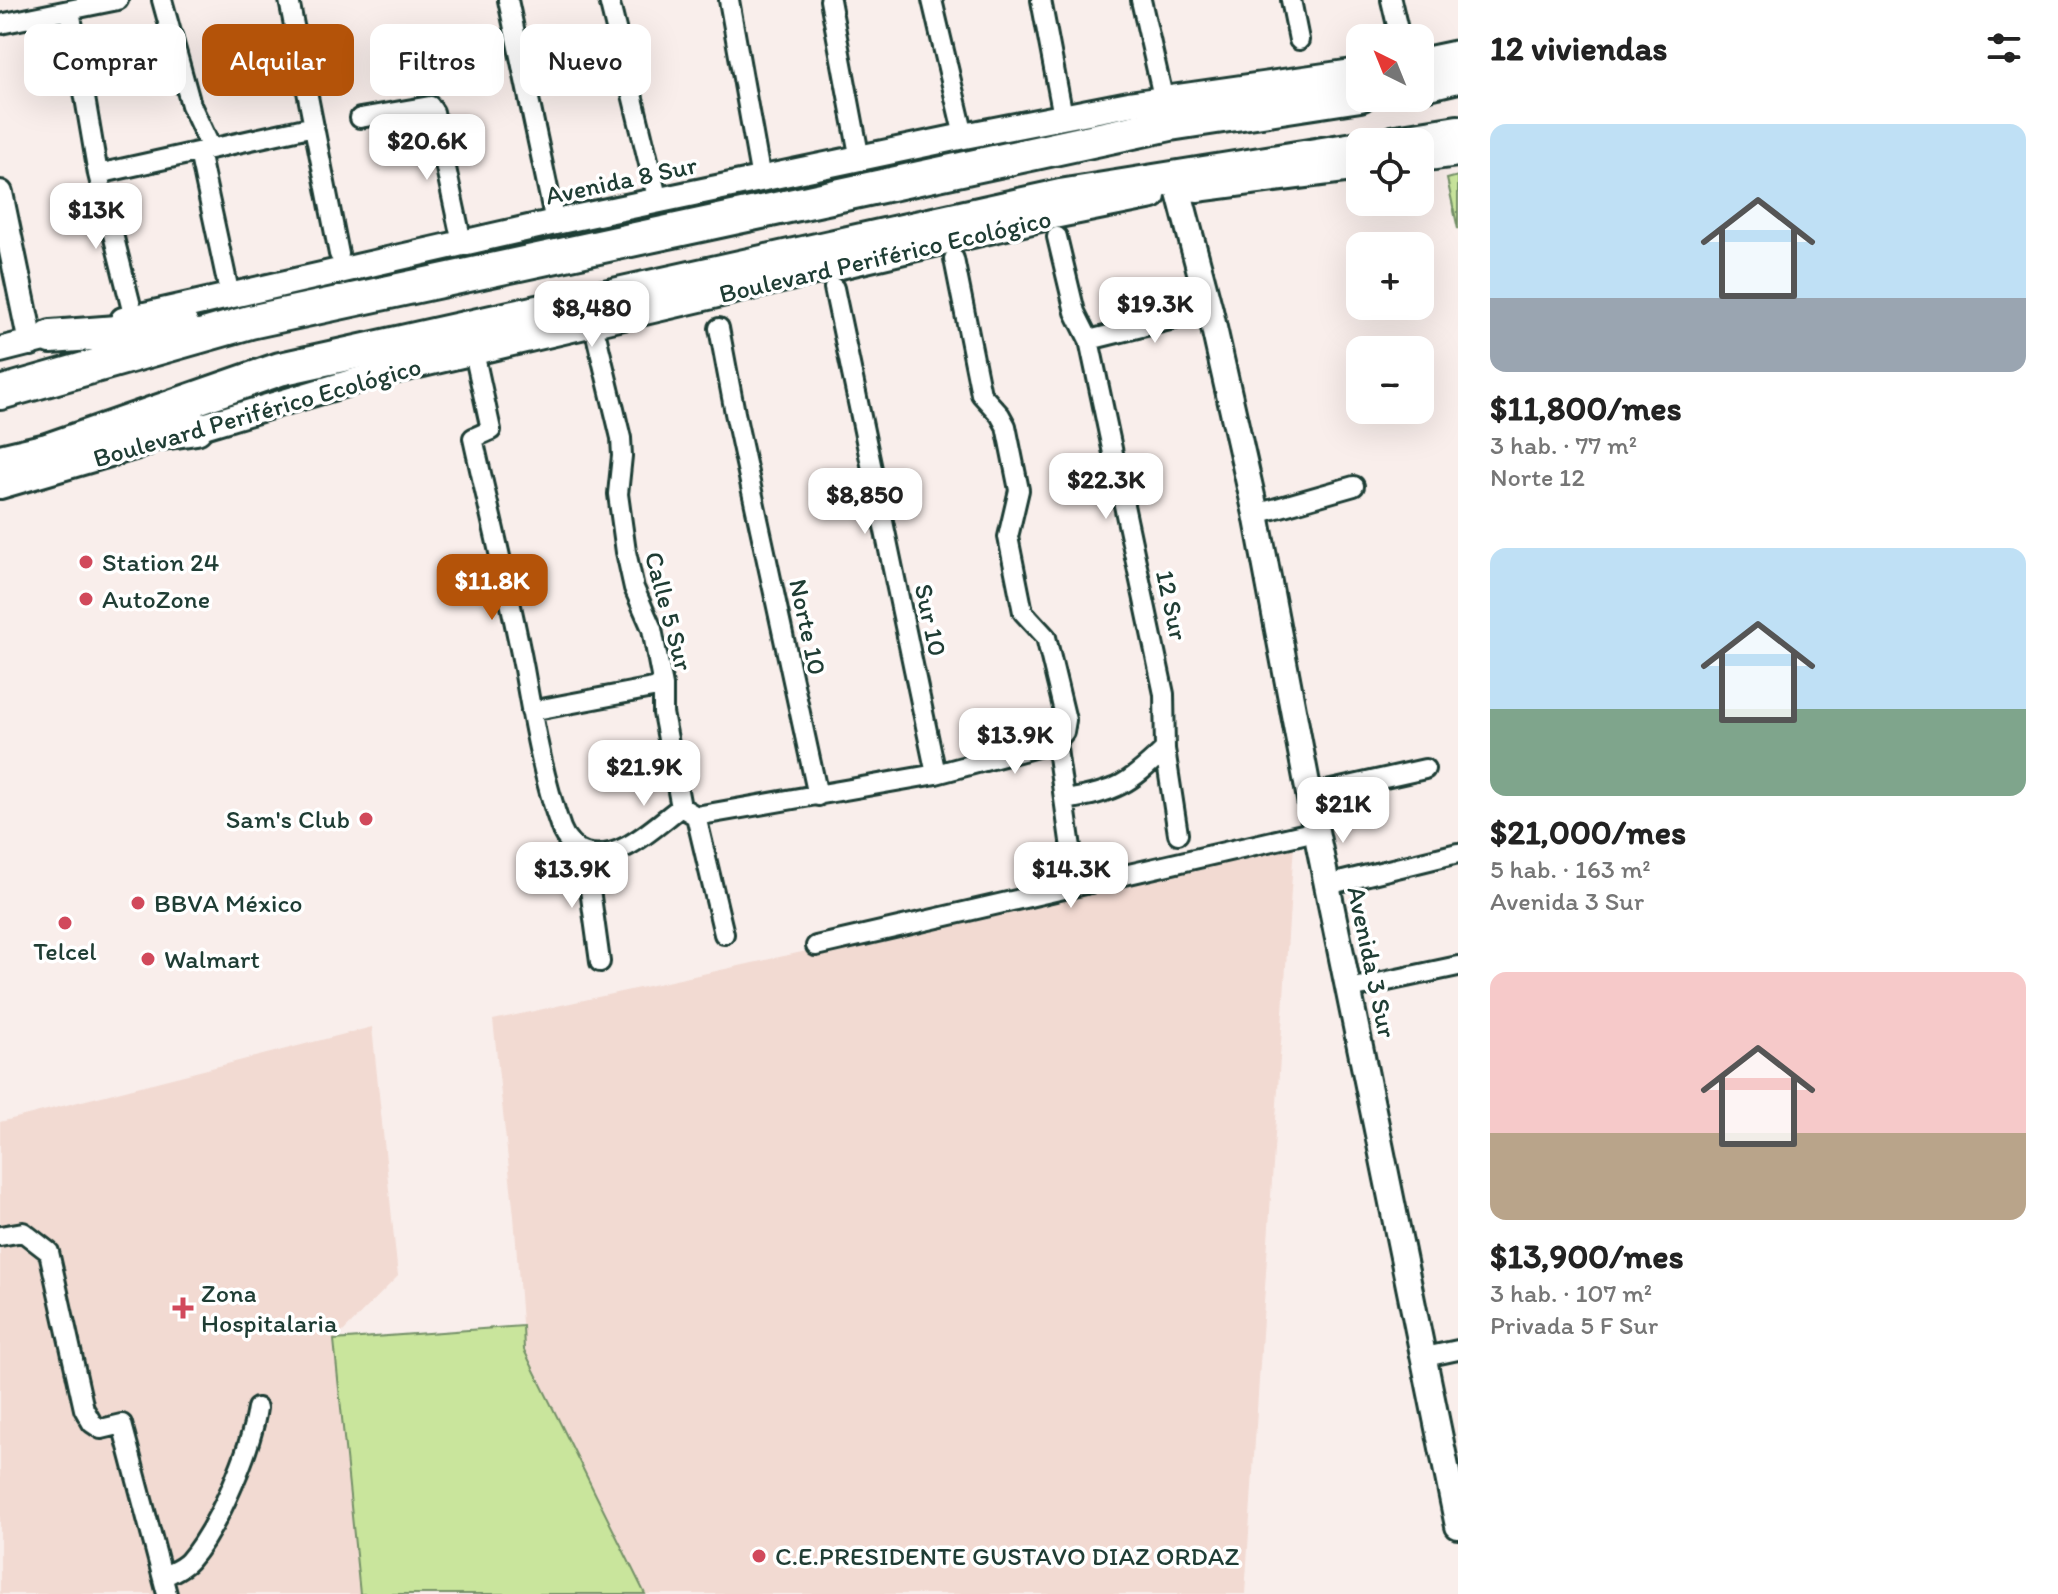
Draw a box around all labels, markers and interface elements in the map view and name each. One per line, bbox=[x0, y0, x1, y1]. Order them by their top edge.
chip: Comprar bbox=[24, 24, 186, 96]
chip: Alquilar bbox=[202, 24, 354, 96]
chip: Filtros bbox=[370, 24, 504, 96]
chip: Nuevo bbox=[520, 24, 651, 96]
north arrow bbox=[1346, 24, 1434, 112]
map controls bbox=[1346, 24, 1434, 424]
icon: filters bbox=[1982, 26, 2026, 70]
text: 12 viviendas bbox=[1490, 28, 1667, 69]
pin: $20.6K bbox=[362, 114, 492, 182]
text: $20.6K bbox=[387, 124, 467, 156]
button: locate bbox=[1346, 128, 1434, 216]
street label: Avenida 8 Sur bbox=[542, 148, 700, 212]
icon: home bbox=[1686, 176, 1830, 320]
pin: $13K bbox=[49, 183, 143, 251]
text: $13K bbox=[68, 193, 124, 225]
street label: Boulevard Periférico Ecológico bbox=[716, 202, 1054, 310]
button: + bbox=[1346, 232, 1434, 320]
pin: $19.3K bbox=[1090, 277, 1220, 345]
pin: $8,480 bbox=[527, 281, 657, 349]
text: $19.3K bbox=[1117, 287, 1193, 319]
text: $8,480 bbox=[552, 291, 632, 323]
button: − bbox=[1346, 336, 1434, 424]
street label: Boulevard Periférico Ecológico bbox=[89, 350, 425, 474]
text: $11,800/mes bbox=[1490, 388, 1682, 429]
text: 3 hab. · 77 m² bbox=[1490, 429, 1637, 461]
pin: $22.3K bbox=[1041, 453, 1171, 521]
text: Norte 12 bbox=[1490, 461, 1585, 493]
text: $22.3K bbox=[1067, 463, 1145, 495]
pin: $8,850 bbox=[800, 468, 930, 536]
text: $8,850 bbox=[826, 478, 904, 510]
place label: Station 24 bbox=[102, 546, 220, 578]
street label: Calle 5 Sur bbox=[638, 548, 700, 675]
marker: Station 24 bbox=[77, 553, 95, 571]
pin: $11.8K bbox=[427, 554, 557, 622]
text: $11.8K bbox=[455, 564, 529, 596]
street label: 12 Sur bbox=[1149, 567, 1195, 644]
street label: Norte 10 bbox=[782, 576, 834, 678]
street label: Sur 10 bbox=[908, 581, 954, 659]
place label: AutoZone bbox=[102, 583, 210, 615]
marker: AutoZone bbox=[77, 590, 95, 608]
icon: home bbox=[1686, 600, 1830, 744]
pin: $13.9K bbox=[950, 708, 1080, 776]
text: $13.9K bbox=[977, 718, 1053, 750]
pin: $21.9K bbox=[579, 740, 709, 808]
text: $21.9K bbox=[606, 750, 682, 782]
pin: $21K bbox=[1296, 777, 1390, 845]
text: $21K bbox=[1315, 787, 1371, 819]
place label: Sam's Club bbox=[226, 803, 350, 835]
marker: Sam's Club bbox=[357, 810, 375, 828]
text: $21,000/mes bbox=[1490, 812, 1686, 853]
pin: $13.9K bbox=[507, 842, 637, 910]
pin: $14.3K bbox=[1006, 842, 1136, 910]
text: $13.9K bbox=[534, 852, 610, 884]
text: $14.3K bbox=[1032, 852, 1110, 884]
text: 5 hab. · 163 m² bbox=[1490, 853, 1651, 885]
street label: Avenida 3 Sur bbox=[1340, 883, 1404, 1041]
text: Avenida 3 Sur bbox=[1490, 885, 1644, 917]
place label: BBVA México bbox=[154, 887, 302, 919]
marker: BBVA México bbox=[129, 894, 147, 912]
marker: Telcel bbox=[56, 914, 74, 932]
place label: Telcel bbox=[33, 935, 97, 967]
place label: Walmart bbox=[164, 943, 260, 975]
marker: Walmart bbox=[139, 950, 157, 968]
icon: home bbox=[1686, 1024, 1830, 1168]
text: $13,900/mes bbox=[1490, 1236, 1684, 1277]
place label: Zona Hospitalaria bbox=[201, 1277, 338, 1339]
text: 3 hab. · 107 m² bbox=[1490, 1277, 1652, 1309]
marker: Zona Hospitalaria bbox=[172, 1297, 194, 1319]
text: Privada 5 F Sur bbox=[1490, 1309, 1658, 1341]
place label: C.E.PRESIDENTE GUSTAVO DIAZ ORDAZ bbox=[775, 1540, 1239, 1572]
marker: C.E.PRESIDENTE GUSTAVO DIAZ ORDAZ bbox=[750, 1547, 768, 1565]

